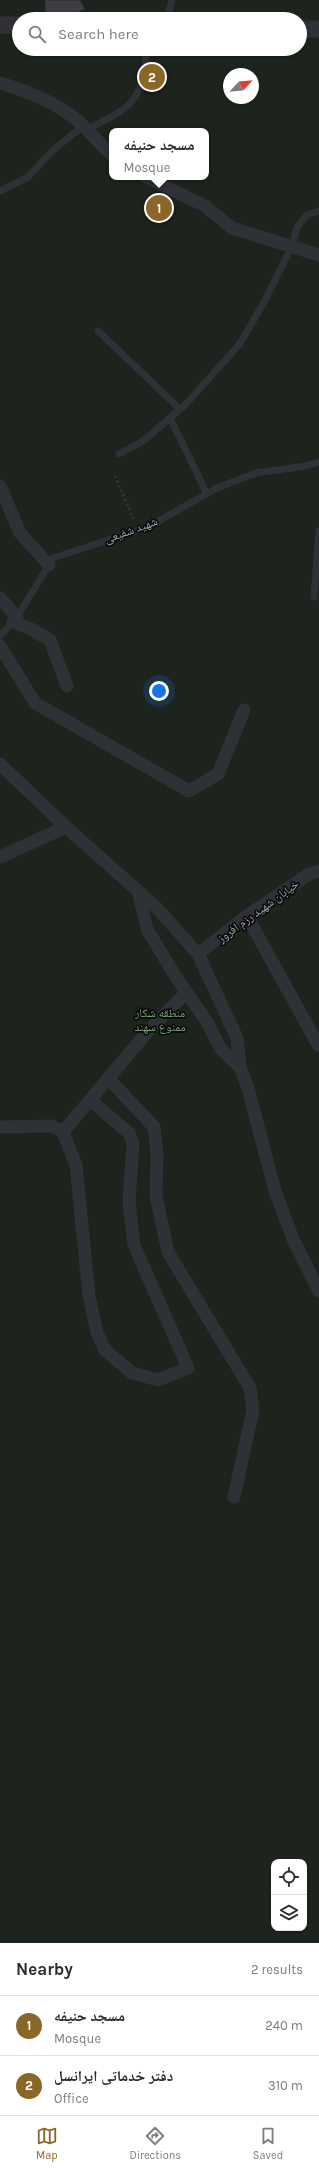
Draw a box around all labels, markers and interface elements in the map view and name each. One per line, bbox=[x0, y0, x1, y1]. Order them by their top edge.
search box bbox=[12, 12, 307, 56]
icon: search bbox=[26, 23, 48, 45]
text: Search here bbox=[58, 25, 139, 43]
pin: 2 bbox=[139, 62, 165, 92]
north arrow bbox=[223, 68, 259, 104]
popup bbox=[109, 128, 209, 180]
text: مسجد حنیفه bbox=[123, 136, 195, 154]
text: Mosque bbox=[123, 160, 171, 175]
pin: 1 bbox=[146, 193, 172, 223]
street label: شهید شفیعی bbox=[103, 514, 160, 546]
your location bbox=[149, 681, 169, 701]
street label: خیابان شهید رزم افروز bbox=[214, 876, 302, 947]
park label: منطقه شکار ممنوع سهند bbox=[134, 1006, 186, 1035]
map controls bbox=[271, 1859, 307, 1931]
button: locate bbox=[271, 1859, 307, 1895]
button: layers bbox=[271, 1895, 307, 1931]
text: Nearby bbox=[16, 1959, 73, 1979]
text: 2 results bbox=[251, 1962, 303, 1977]
text: مسجد حنیفه bbox=[54, 2007, 125, 2025]
text: 1 bbox=[27, 2018, 31, 2033]
text: 240 m bbox=[265, 2018, 303, 2033]
text: Mosque bbox=[54, 2031, 101, 2046]
text: دفتر خدماتی ایرانسل bbox=[54, 2067, 173, 2085]
text: 2 bbox=[25, 2078, 33, 2093]
text: 310 m bbox=[268, 2078, 303, 2093]
text: Office bbox=[54, 2091, 89, 2106]
tab: Map bbox=[36, 2125, 58, 2162]
tab: Directions bbox=[129, 2125, 181, 2162]
tab: Saved bbox=[253, 2125, 283, 2162]

